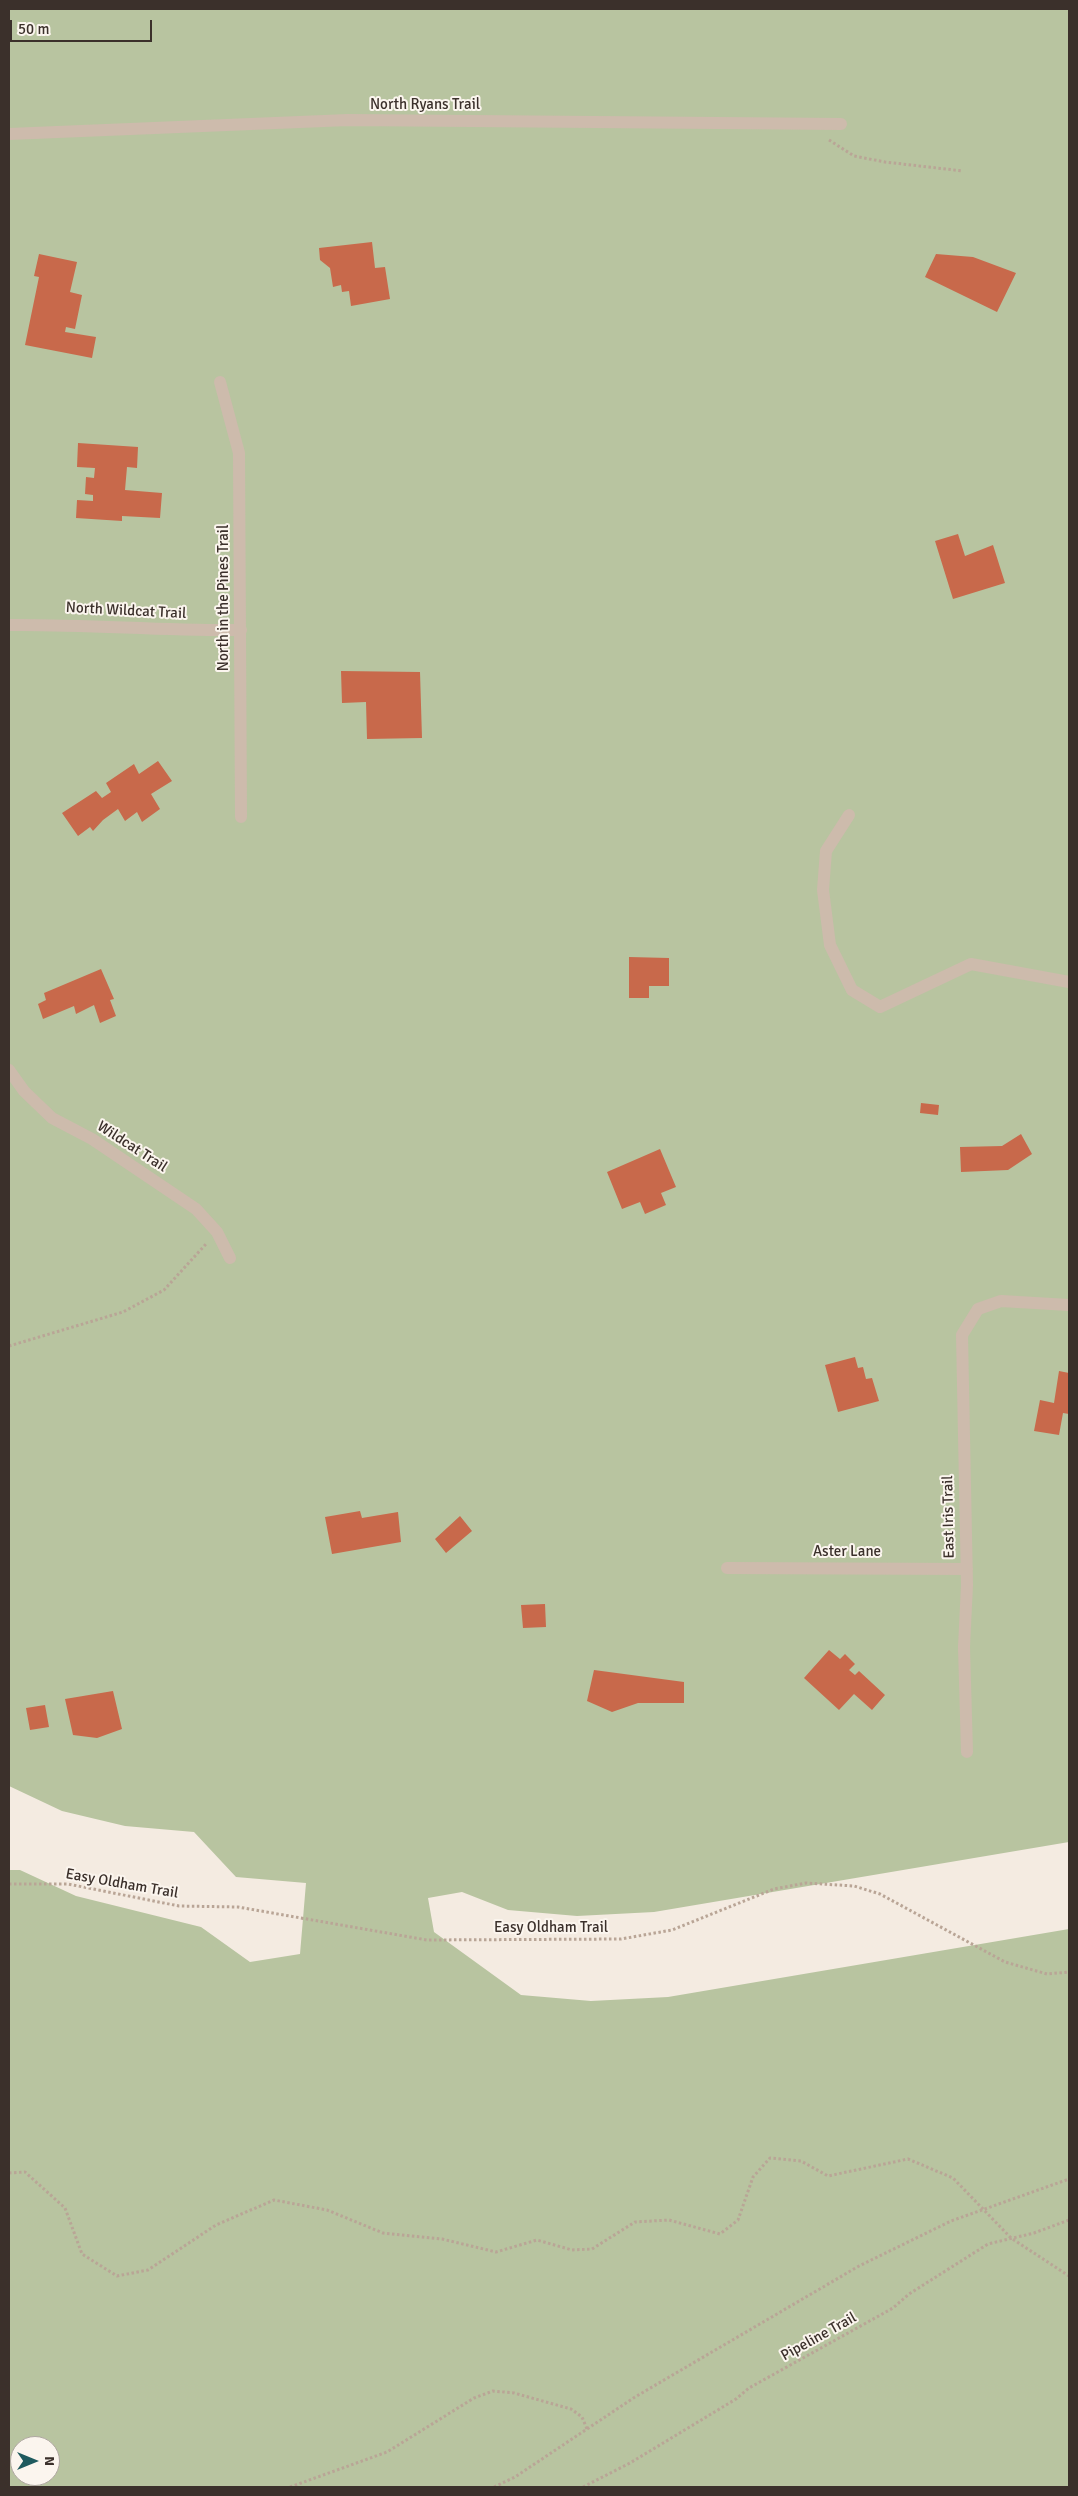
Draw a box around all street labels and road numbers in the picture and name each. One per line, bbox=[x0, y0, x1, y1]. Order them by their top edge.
street label: North Ryans Trail bbox=[370, 96, 480, 114]
street label: North in the Pines Trail bbox=[215, 525, 233, 671]
street label: North Wildcat Trail bbox=[65, 599, 187, 623]
street label: Wildcat Trail bbox=[93, 1118, 171, 1176]
street label: East Iris Trail bbox=[939, 1475, 959, 1559]
street label: Aster Lane bbox=[813, 1543, 881, 1561]
street label: Easy Oldham Trail bbox=[64, 1865, 180, 1903]
street label: Easy Oldham Trail bbox=[494, 1919, 608, 1937]
street label: Pipeline Trail bbox=[778, 2309, 860, 2365]

